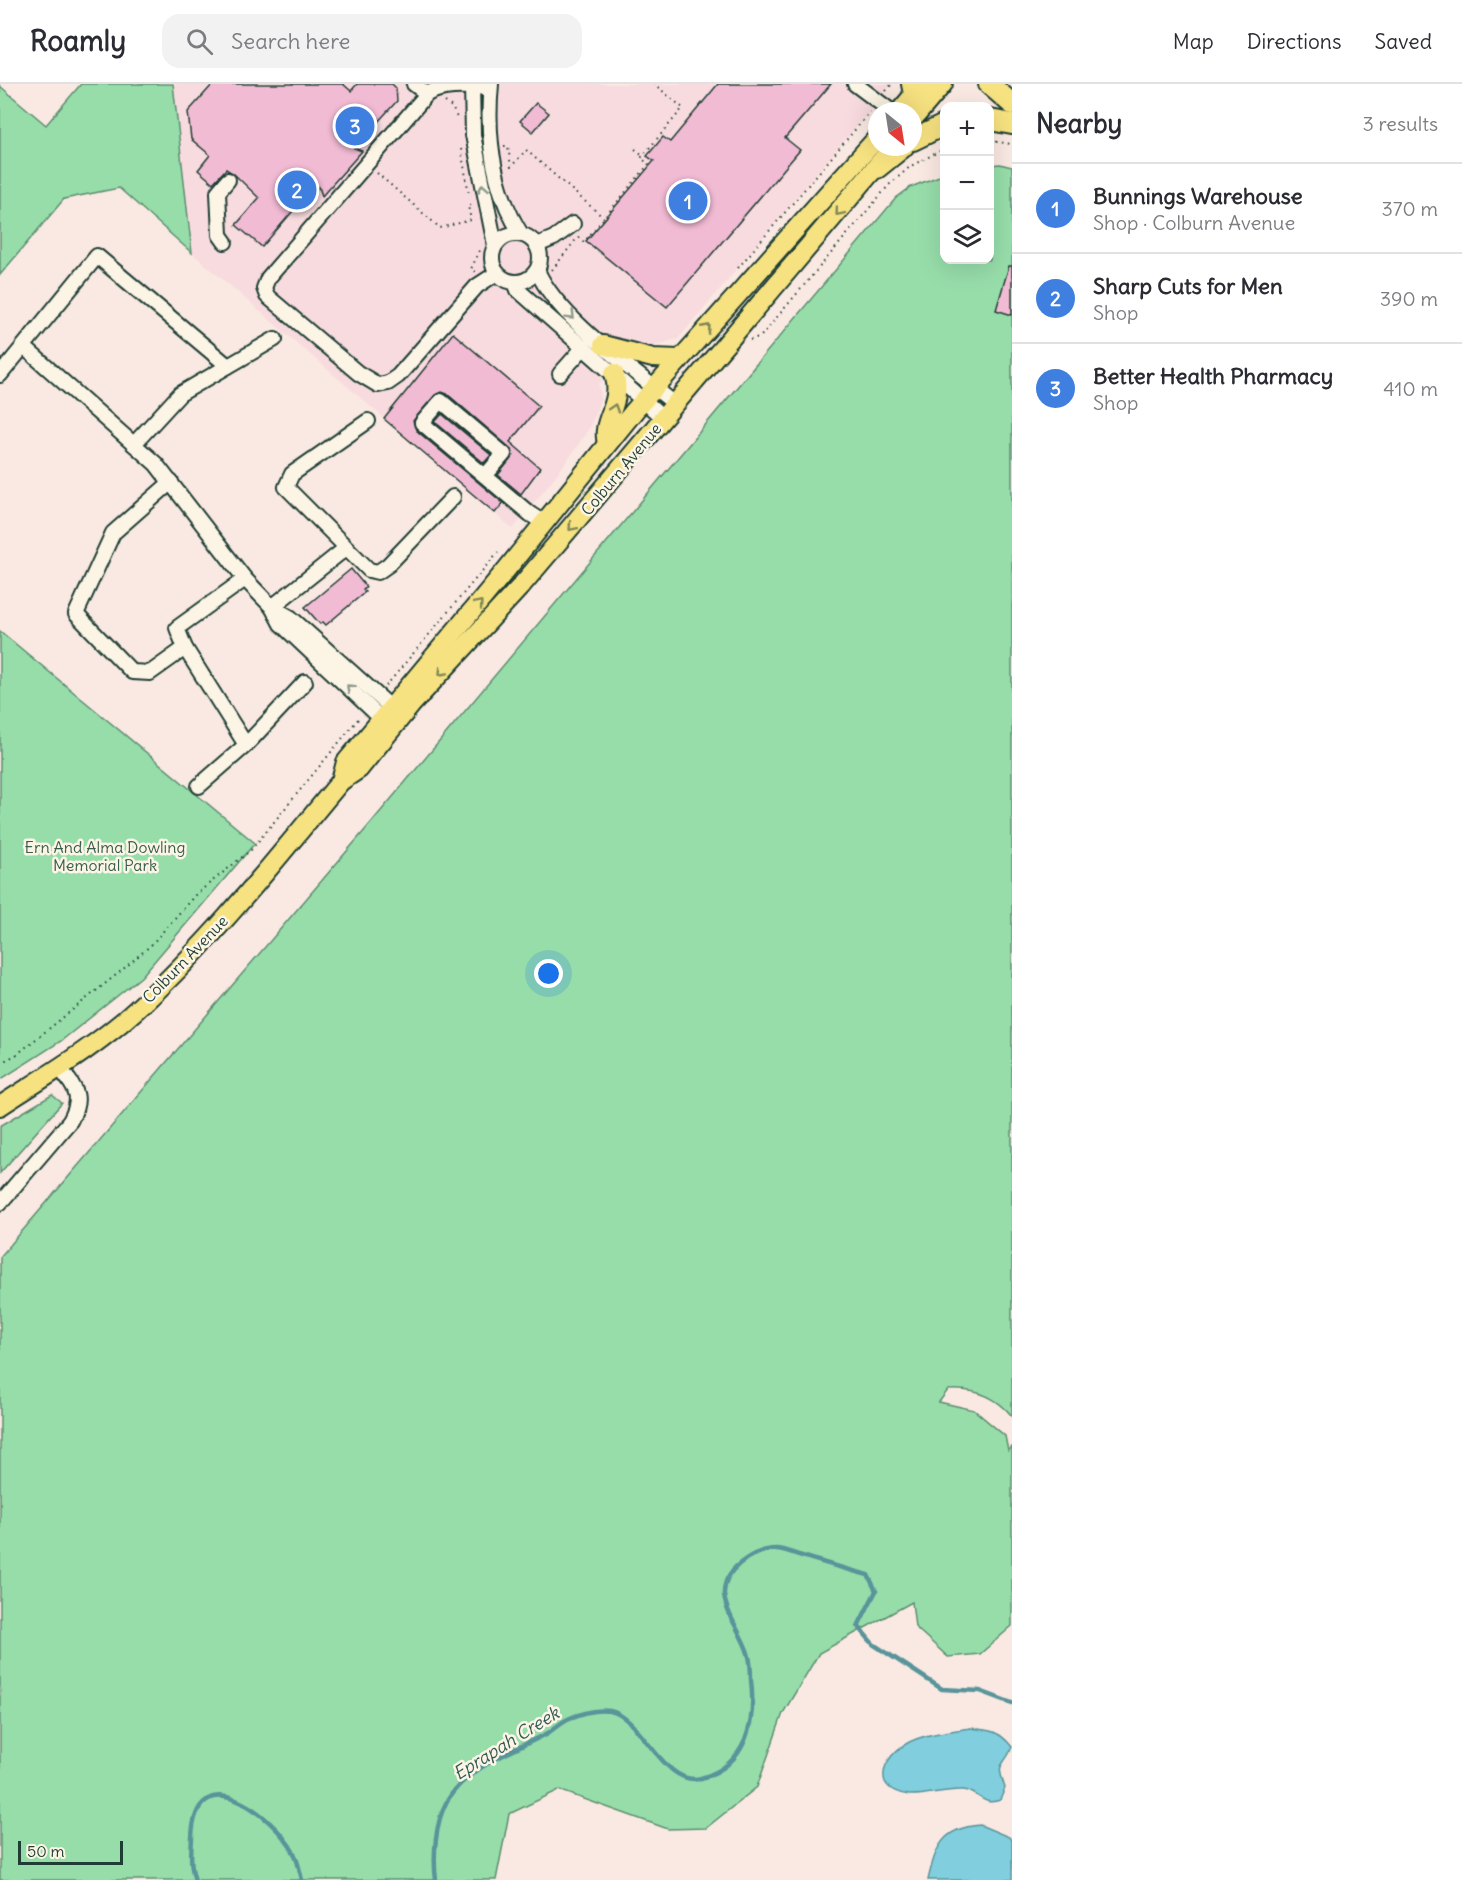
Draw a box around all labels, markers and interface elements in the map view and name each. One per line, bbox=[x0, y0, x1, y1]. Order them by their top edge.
search box bbox=[162, 14, 582, 68]
text: Roamly bbox=[30, 23, 126, 59]
icon: search bbox=[183, 25, 216, 58]
text: Search here bbox=[231, 27, 350, 55]
text: Map bbox=[1173, 28, 1214, 55]
text: Directions bbox=[1247, 28, 1341, 55]
text: Saved bbox=[1374, 28, 1432, 55]
north arrow bbox=[868, 102, 922, 156]
map controls bbox=[940, 102, 994, 264]
button: + bbox=[940, 102, 994, 156]
pin: 3 bbox=[336, 104, 374, 148]
text: Nearby bbox=[1036, 107, 1122, 140]
text: 3 results bbox=[1362, 111, 1438, 136]
button: − bbox=[940, 156, 994, 210]
pin: 2 bbox=[278, 168, 316, 212]
pin: 1 bbox=[668, 178, 708, 224]
text: Bunnings Warehouse bbox=[1093, 182, 1303, 210]
one-way arrow bbox=[477, 183, 490, 193]
text: 1 bbox=[1052, 196, 1059, 221]
text: 370 m bbox=[1381, 196, 1438, 221]
one-way arrow bbox=[835, 205, 846, 216]
button: layers bbox=[940, 210, 994, 264]
text: Shop · Colburn Avenue bbox=[1093, 210, 1295, 235]
text: Sharp Cuts for Men bbox=[1093, 272, 1283, 300]
text: 2 bbox=[1050, 286, 1061, 311]
text: 390 m bbox=[1380, 286, 1438, 311]
text: Shop bbox=[1093, 300, 1138, 325]
one-way arrow bbox=[564, 309, 575, 320]
one-way arrow bbox=[700, 324, 711, 335]
text: Better Health Pharmacy bbox=[1093, 362, 1333, 390]
text: 3 bbox=[1050, 376, 1061, 401]
text: 410 m bbox=[1383, 376, 1438, 401]
text: Shop bbox=[1093, 390, 1138, 415]
one-way arrow bbox=[606, 403, 619, 414]
street label: Colburn Avenue bbox=[577, 419, 665, 519]
one-way arrow bbox=[568, 520, 579, 531]
one-way arrow bbox=[471, 599, 482, 610]
one-way arrow bbox=[438, 666, 449, 676]
one-way arrow bbox=[346, 684, 356, 695]
park label: Ern And Alma Dowling Memorial Park bbox=[25, 837, 185, 875]
street label: Colburn Avenue bbox=[138, 911, 232, 1007]
your location bbox=[534, 959, 563, 988]
water label: Eprapah Creek bbox=[449, 1700, 565, 1785]
scale bar bbox=[18, 1838, 123, 1866]
text: 50 m bbox=[27, 1841, 65, 1861]

